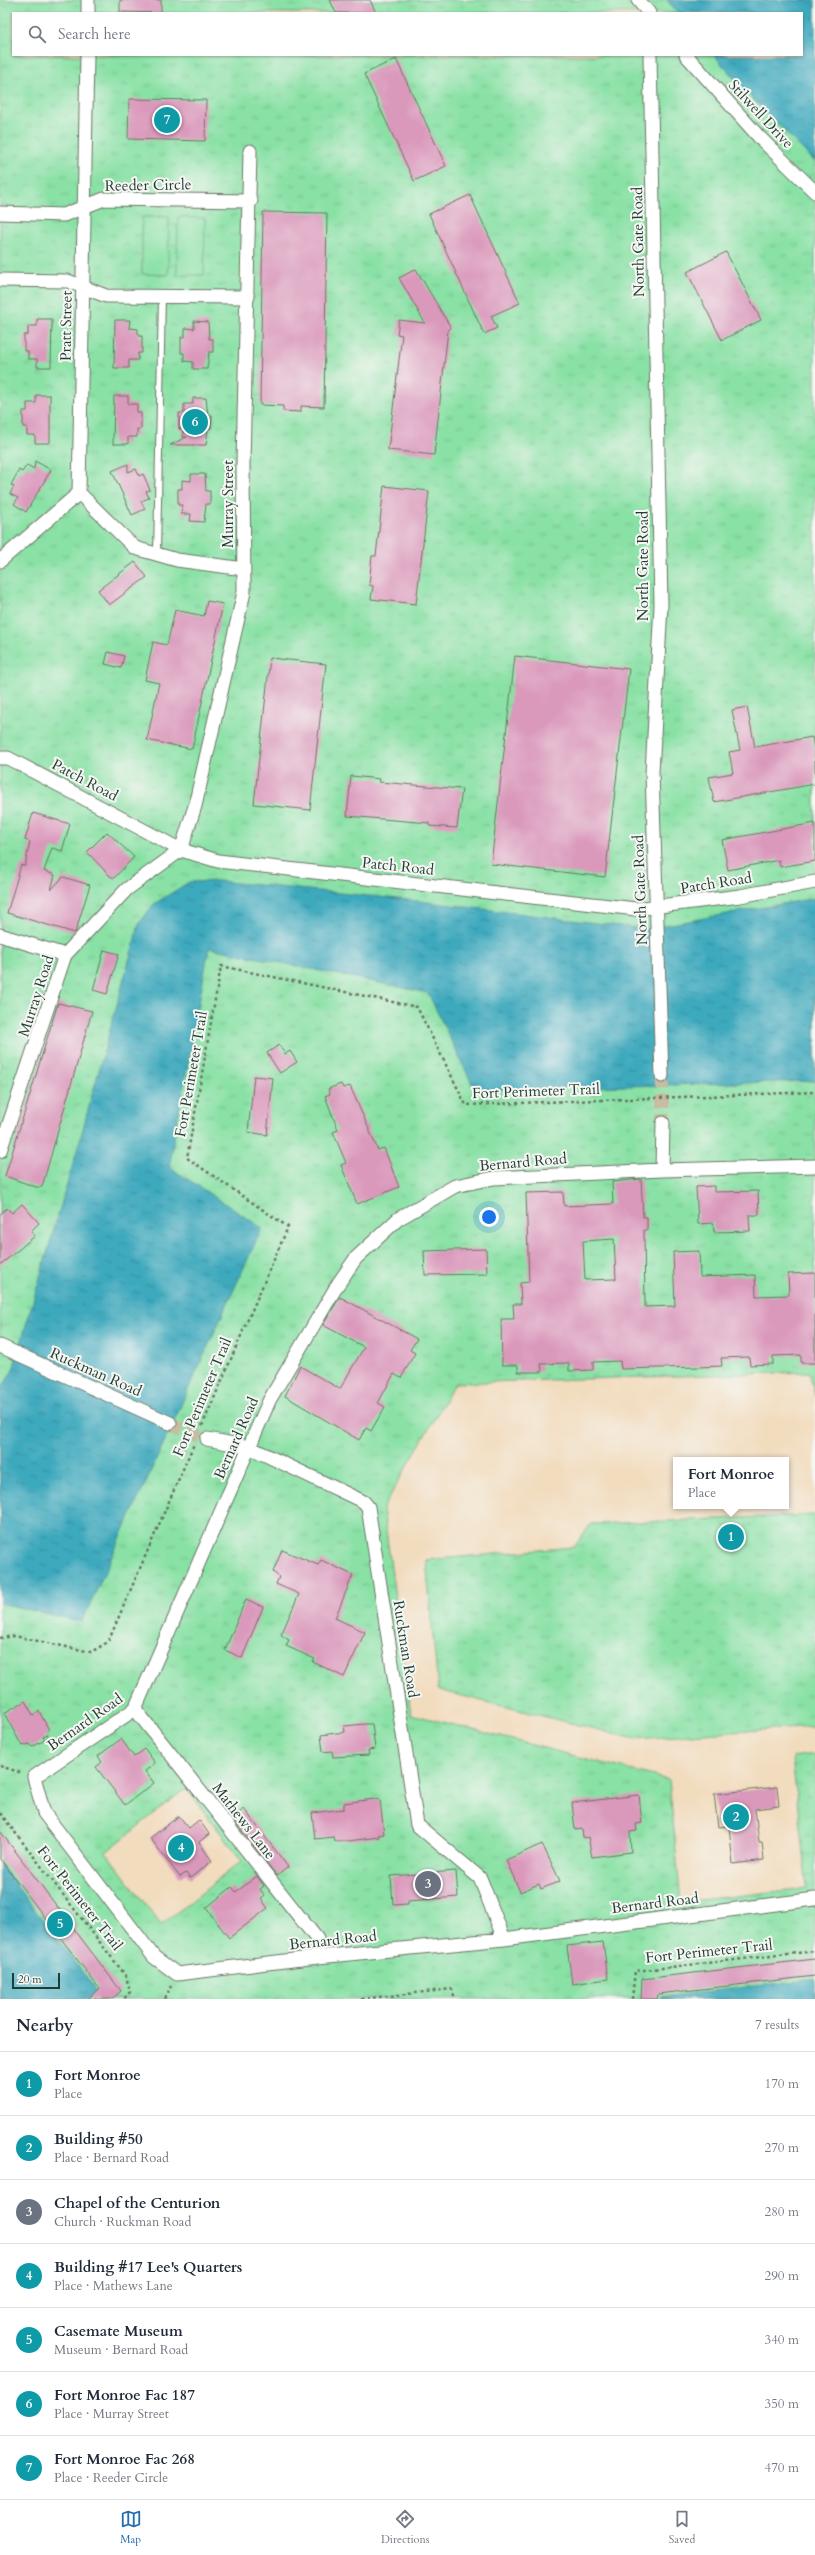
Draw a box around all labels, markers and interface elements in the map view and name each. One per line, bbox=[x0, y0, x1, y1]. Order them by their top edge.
search box bbox=[12, 12, 803, 56]
icon: search bbox=[26, 23, 48, 45]
text: Search here bbox=[58, 24, 131, 44]
street label: Stilwell Drive bbox=[724, 75, 798, 153]
pin: 7 bbox=[154, 105, 180, 135]
street label: Reeder Circle bbox=[104, 174, 192, 196]
street label: North Gate Road bbox=[627, 187, 649, 297]
street label: Pratt Street bbox=[55, 290, 77, 361]
pin: 6 bbox=[182, 407, 208, 437]
street label: Murray Street bbox=[218, 460, 238, 548]
street label: North Gate Road bbox=[633, 511, 653, 621]
street label: Patch Road bbox=[48, 754, 122, 806]
street label: North Gate Road bbox=[628, 835, 652, 945]
street label: Patch Road bbox=[361, 852, 435, 880]
street label: Patch Road bbox=[679, 867, 753, 899]
street label: Murray Road bbox=[13, 953, 59, 1039]
street label: Fort Perimeter Trail bbox=[170, 1009, 212, 1139]
street label: Fort Perimeter Trail bbox=[472, 1079, 600, 1103]
street label: Bernard Road bbox=[478, 1148, 568, 1176]
your location bbox=[479, 1207, 499, 1227]
street label: Fort Perimeter Trail bbox=[168, 1334, 236, 1460]
street label: Ruckman Road bbox=[47, 1343, 145, 1401]
street label: Bernard Road bbox=[209, 1394, 263, 1482]
popup bbox=[673, 1457, 789, 1509]
text: Fort Monroe bbox=[688, 1464, 774, 1484]
text: Place bbox=[688, 1484, 716, 1502]
pin: 1 bbox=[718, 1522, 744, 1552]
street label: Ruckman Road bbox=[388, 1599, 424, 1699]
street label: Bernard Road bbox=[43, 1689, 127, 1755]
street label: Mathews Lane bbox=[208, 1778, 280, 1864]
pin: 2 bbox=[723, 1802, 749, 1832]
pin: 4 bbox=[168, 1833, 194, 1863]
street label: Fort Perimeter Trail bbox=[33, 1841, 127, 1955]
pin: 3 bbox=[415, 1869, 441, 1899]
street label: Bernard Road bbox=[610, 1888, 700, 1918]
pin: 5 bbox=[47, 1909, 73, 1939]
street label: Bernard Road bbox=[288, 1925, 378, 1955]
street label: Fort Perimeter Trail bbox=[644, 1934, 774, 1968]
scale bar bbox=[12, 1971, 60, 1990]
text: 20 m bbox=[18, 1972, 42, 1987]
text: Nearby bbox=[16, 2014, 73, 2037]
text: 7 results bbox=[755, 2016, 799, 2034]
text: Fort Monroe bbox=[54, 2065, 141, 2085]
text: 1 bbox=[26, 2075, 32, 2093]
text: 170 m bbox=[765, 2075, 799, 2093]
text: Place bbox=[54, 2085, 82, 2103]
text: Building #50 bbox=[54, 2129, 143, 2149]
text: 2 bbox=[26, 2139, 32, 2157]
text: 270 m bbox=[765, 2139, 799, 2157]
text: Place · Bernard Road bbox=[54, 2149, 169, 2167]
text: Chapel of the Centurion bbox=[54, 2193, 220, 2213]
text: 3 bbox=[26, 2203, 32, 2221]
text: 280 m bbox=[765, 2203, 799, 2221]
text: Church · Ruckman Road bbox=[54, 2213, 191, 2231]
text: Building #17 Lee's Quarters bbox=[54, 2257, 242, 2277]
text: 4 bbox=[26, 2267, 32, 2285]
text: 290 m bbox=[765, 2267, 799, 2285]
text: Place · Mathews Lane bbox=[54, 2277, 173, 2295]
text: Casemate Museum bbox=[54, 2321, 183, 2341]
text: 5 bbox=[26, 2331, 32, 2349]
text: 340 m bbox=[765, 2331, 799, 2349]
text: Museum · Bernard Road bbox=[54, 2341, 188, 2359]
text: Fort Monroe Fac 187 bbox=[54, 2385, 195, 2405]
text: 6 bbox=[26, 2395, 32, 2413]
text: 350 m bbox=[765, 2395, 799, 2413]
text: Place · Murray Street bbox=[54, 2405, 169, 2423]
text: Fort Monroe Fac 268 bbox=[54, 2449, 195, 2469]
text: 7 bbox=[26, 2459, 32, 2477]
text: 470 m bbox=[765, 2459, 799, 2477]
text: Place · Reeder Circle bbox=[54, 2469, 168, 2487]
tab: Map bbox=[120, 2508, 142, 2547]
tab: Directions bbox=[381, 2508, 429, 2547]
tab: Saved bbox=[669, 2508, 695, 2547]

